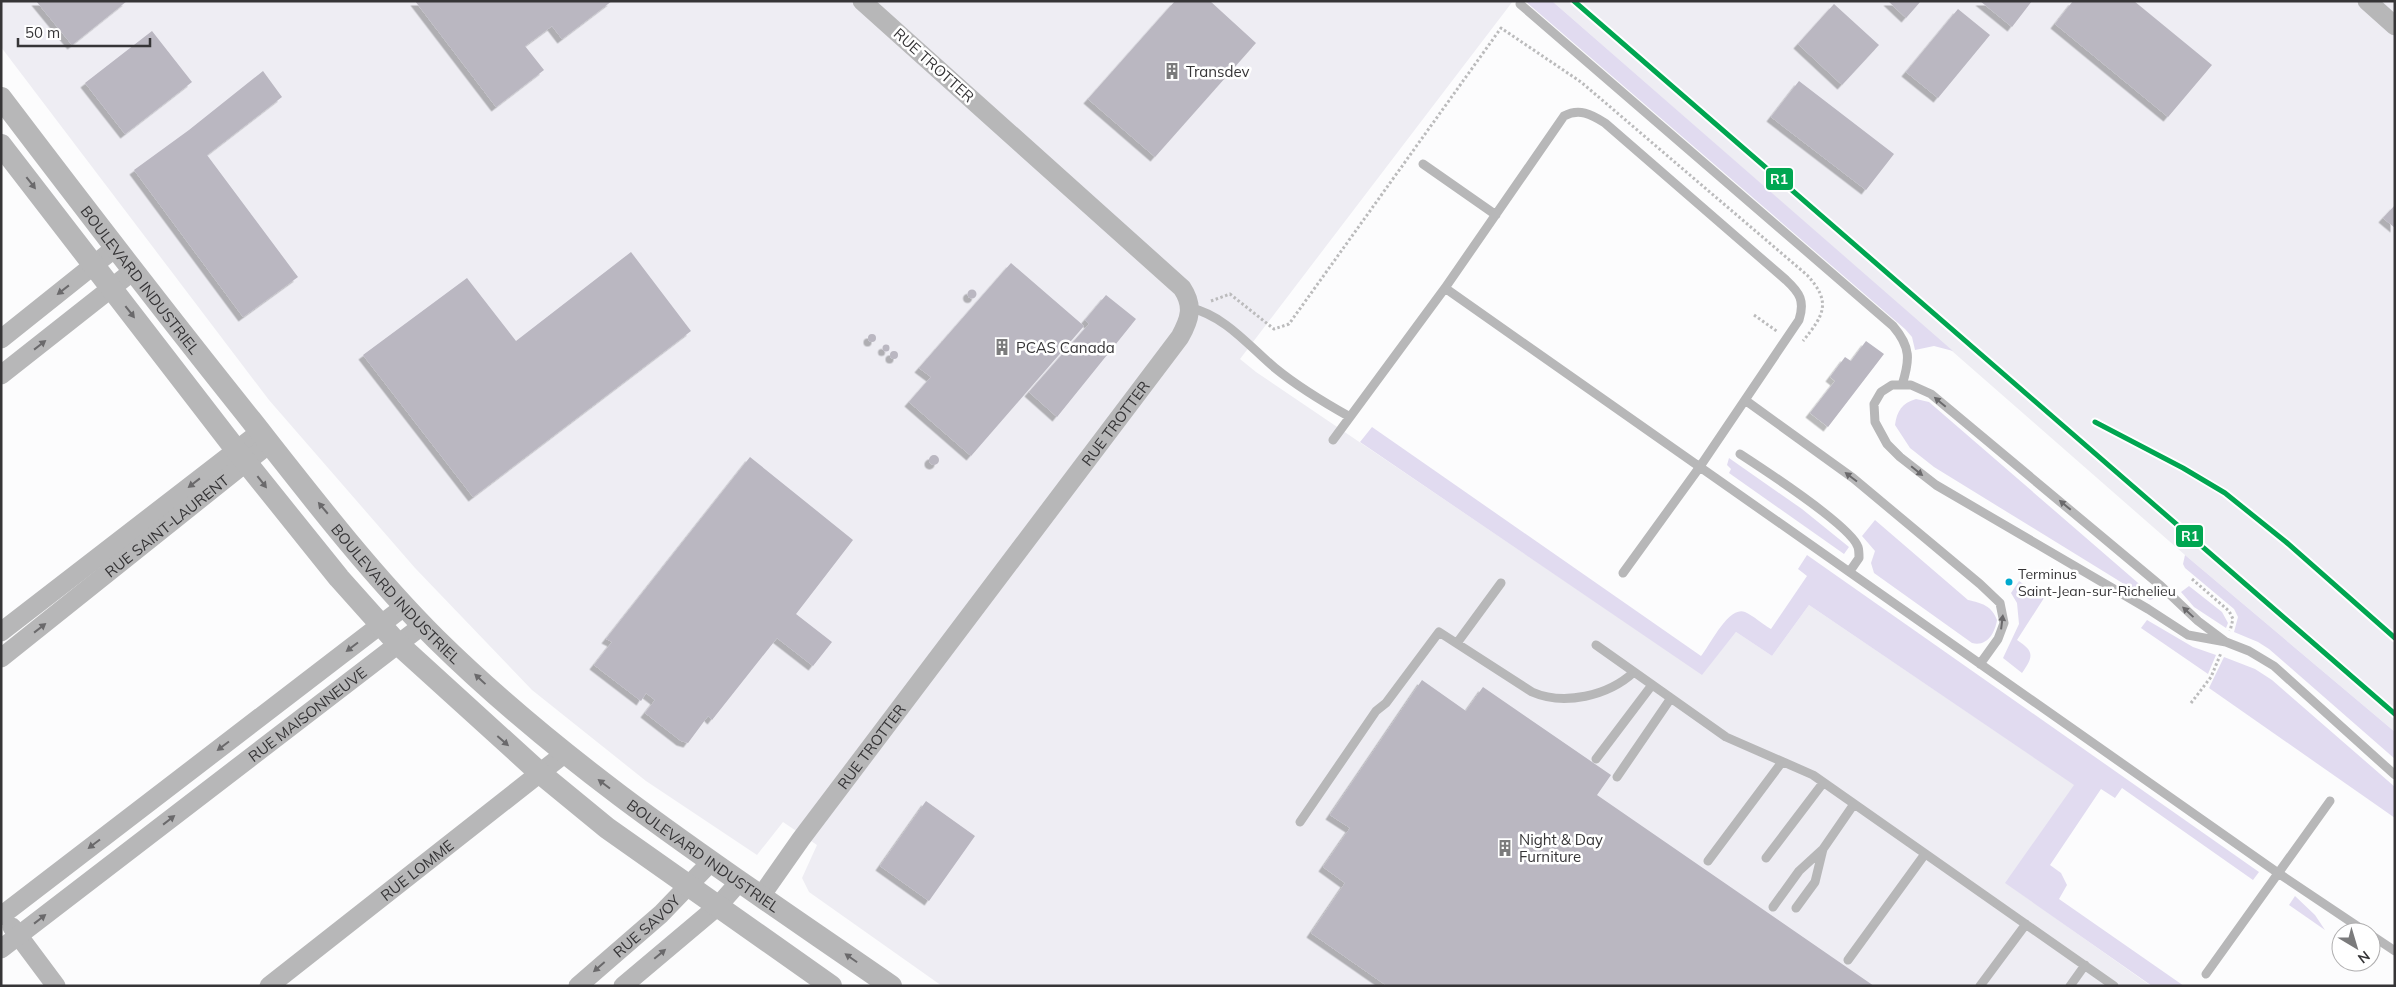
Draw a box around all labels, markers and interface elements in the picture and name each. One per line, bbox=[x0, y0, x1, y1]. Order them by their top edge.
scale bar bbox=[18, 15, 150, 47]
text: 50 m bbox=[25, 23, 60, 42]
street label: RUE TROTTER bbox=[890, 24, 978, 106]
building icon: Transdev bbox=[1162, 61, 1182, 81]
place label: Transdev bbox=[1186, 62, 1250, 81]
line badge: R1 bbox=[1765, 167, 1794, 191]
text: R1 bbox=[1770, 170, 1788, 188]
one-way arrow bbox=[26, 176, 36, 190]
street label: BOULEVARD INDUSTRIEL bbox=[77, 202, 204, 358]
one-way arrow bbox=[57, 284, 70, 295]
one-way arrow bbox=[125, 305, 135, 319]
building icon: PCAS Canada bbox=[992, 337, 1012, 357]
place label: PCAS Canada bbox=[1016, 338, 1115, 357]
one-way arrow bbox=[33, 339, 46, 350]
street label: RUE TROTTER bbox=[1077, 377, 1153, 469]
one-way arrow bbox=[1934, 396, 1947, 407]
one-way arrow bbox=[1910, 465, 1923, 476]
street label: RUE SAINT-LAURENT bbox=[101, 470, 233, 581]
one-way arrow bbox=[1845, 471, 1858, 482]
one-way arrow bbox=[257, 475, 267, 489]
one-way arrow bbox=[188, 478, 201, 489]
one-way arrow bbox=[2059, 500, 2072, 511]
one-way arrow bbox=[317, 502, 328, 515]
street label: BOULEVARD INDUSTRIEL bbox=[328, 520, 465, 667]
line badge: R1 bbox=[2175, 524, 2204, 548]
text: R1 bbox=[2181, 527, 2199, 545]
place label: Terminus Saint-Jean-sur-Richelieu bbox=[2018, 565, 2176, 600]
marker: Terminus Saint-Jean-sur-Richelieu bbox=[2004, 577, 2014, 587]
one-way arrow bbox=[2183, 606, 2195, 618]
one-way arrow bbox=[1998, 613, 2006, 629]
one-way arrow bbox=[33, 623, 46, 634]
one-way arrow bbox=[345, 642, 359, 652]
street label: RUE MAISONNEUVE bbox=[244, 662, 370, 765]
one-way arrow bbox=[474, 673, 486, 685]
street label: RUE TROTTER bbox=[833, 700, 909, 793]
one-way arrow bbox=[497, 735, 509, 747]
one-way arrow bbox=[217, 740, 230, 751]
one-way arrow bbox=[597, 779, 611, 789]
street label: BOULEVARD INDUSTRIEL bbox=[623, 795, 783, 916]
one-way arrow bbox=[162, 815, 176, 825]
place label: Night & Day Furniture bbox=[1519, 830, 1603, 866]
street label: RUE LOMME bbox=[376, 835, 457, 904]
building icon: Night & Day Furniture bbox=[1495, 838, 1515, 858]
one-way arrow bbox=[88, 839, 101, 850]
street label: RUE SAVOY bbox=[609, 890, 684, 961]
one-way arrow bbox=[33, 914, 47, 924]
north arrow bbox=[2331, 922, 2381, 972]
text: N bbox=[2354, 947, 2374, 968]
one-way arrow bbox=[654, 949, 667, 960]
one-way arrow bbox=[844, 953, 858, 963]
one-way arrow bbox=[594, 961, 606, 973]

